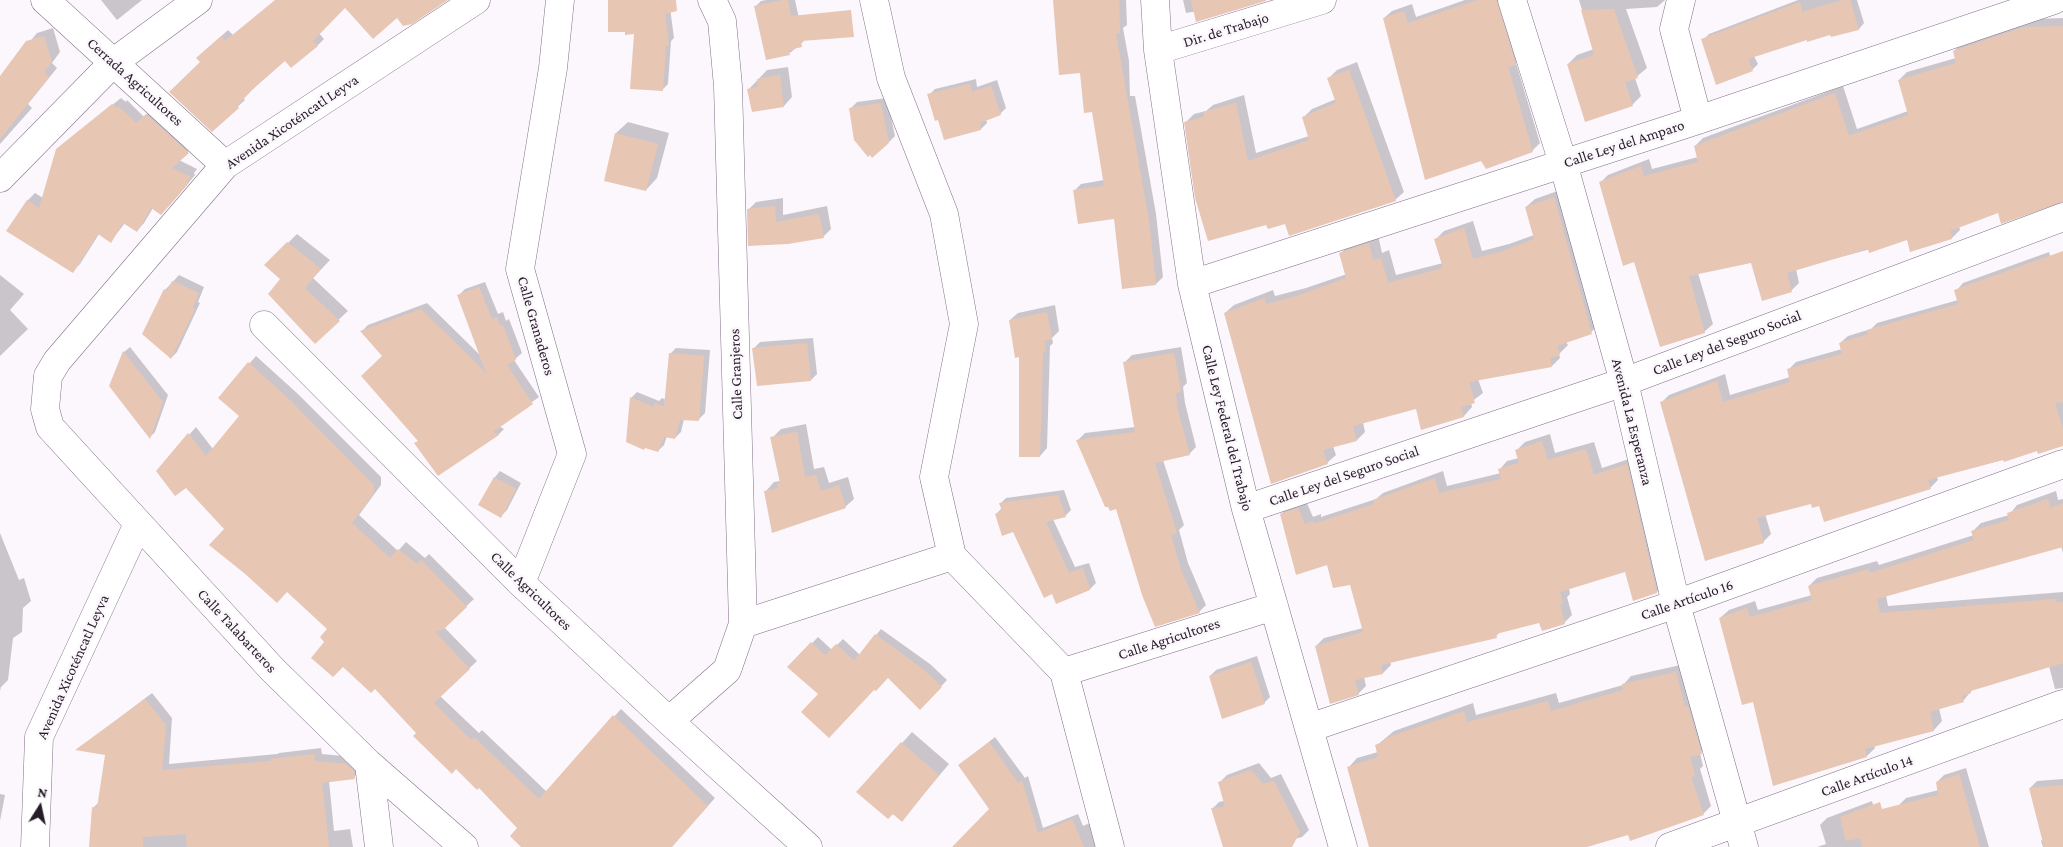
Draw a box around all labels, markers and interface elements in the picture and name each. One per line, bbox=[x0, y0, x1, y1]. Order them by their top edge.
street label: Dir. de Trabajo bbox=[1181, 8, 1271, 52]
street label: Cerrada Agricultores bbox=[83, 34, 187, 130]
street label: Avenida Xicoténcatl Leyva bbox=[222, 71, 362, 173]
street label: Calle Ley del Amparo bbox=[1561, 116, 1687, 172]
street label: Calle Granaderos bbox=[513, 274, 559, 378]
street label: Calle Ley del Seguro Social bbox=[1650, 306, 1804, 380]
street label: Calle Granjeros bbox=[725, 328, 747, 420]
street label: Calle Ley Federal del Trabajo bbox=[1198, 343, 1256, 513]
street label: Avenida La Esperanza bbox=[1608, 357, 1656, 487]
street label: Calle Ley del Seguro Social bbox=[1267, 442, 1421, 510]
street label: Calle Agricultores bbox=[487, 548, 575, 634]
street label: Calle Artículo 16 bbox=[1638, 576, 1736, 624]
street label: Calle Talabarteros bbox=[194, 585, 280, 677]
street label: Avenida Xicoténcatl Leyva bbox=[33, 592, 113, 742]
street label: Calle Agricultores bbox=[1116, 614, 1222, 664]
street label: Calle Artículo 14 bbox=[1818, 751, 1916, 801]
north arrow bbox=[15, 782, 65, 832]
text: N bbox=[37, 784, 49, 801]

